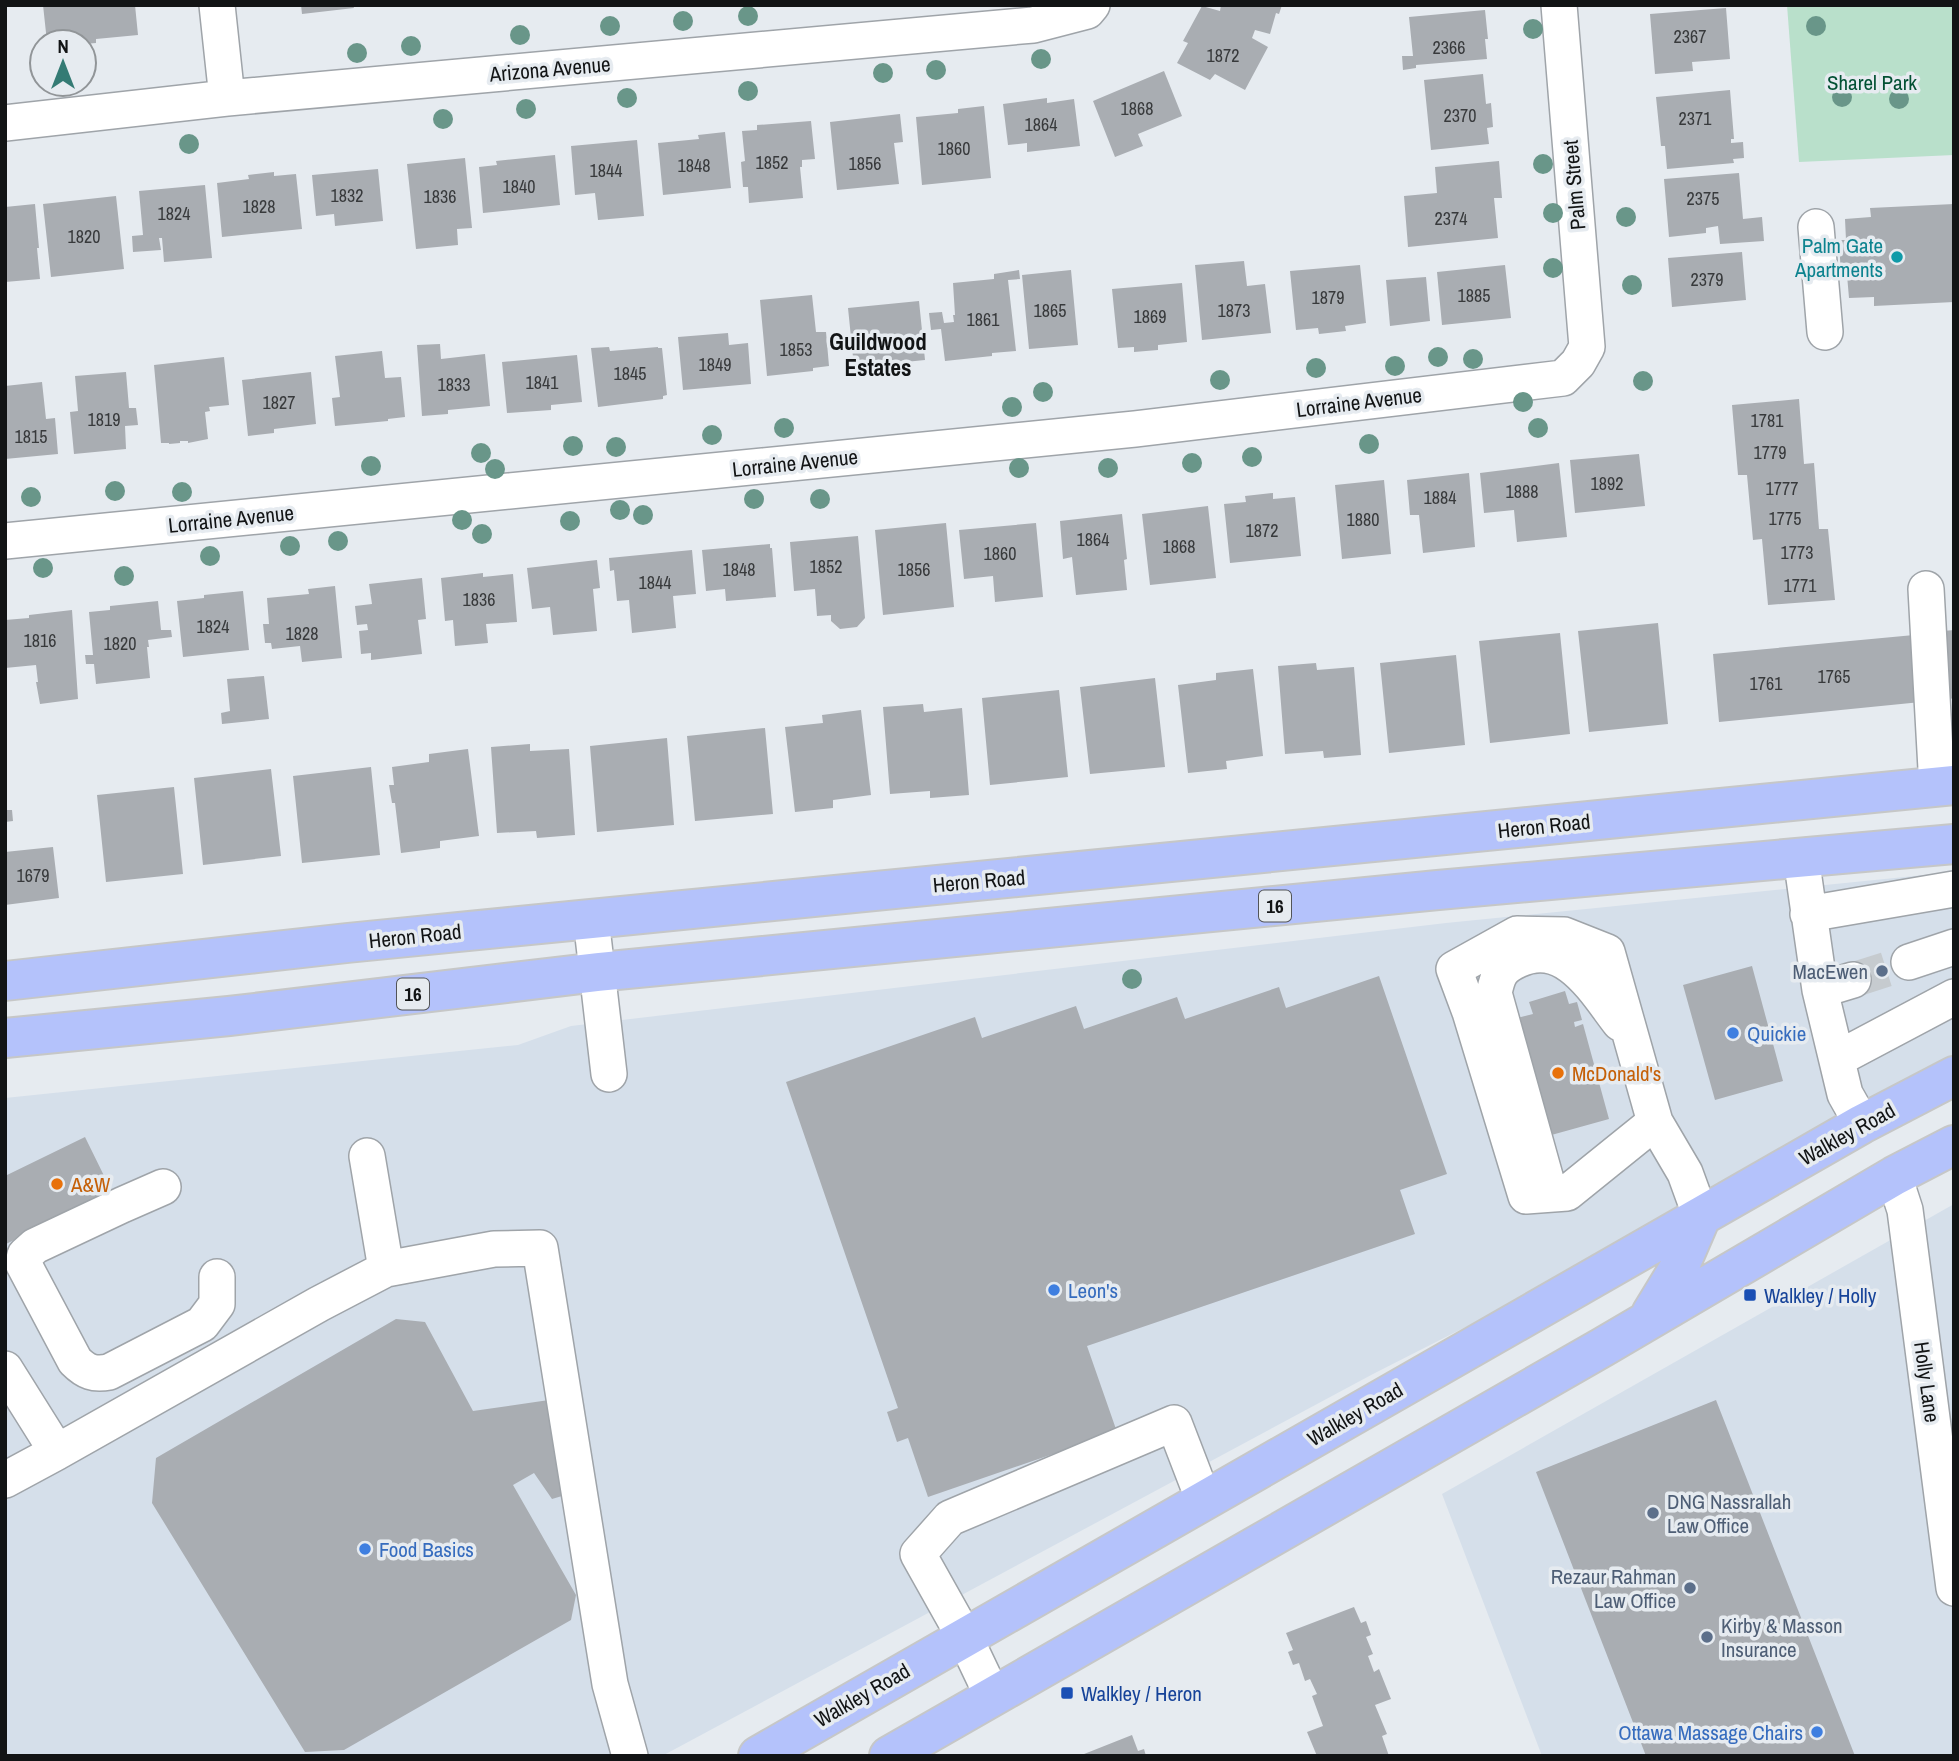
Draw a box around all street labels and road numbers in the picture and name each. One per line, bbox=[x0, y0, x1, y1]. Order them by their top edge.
street label: Arizona Avenue bbox=[487, 49, 612, 89]
street label: Palm Street bbox=[1556, 139, 1592, 231]
street label: Lorraine Avenue bbox=[1295, 380, 1423, 424]
street label: Lorraine Avenue bbox=[731, 442, 859, 484]
street label: Lorraine Avenue bbox=[167, 498, 295, 540]
street label: Heron Road bbox=[1496, 807, 1592, 845]
street label: Heron Road bbox=[931, 863, 1027, 899]
road number: 16 bbox=[1259, 890, 1291, 922]
street label: Heron Road bbox=[367, 917, 463, 955]
road number: 16 bbox=[397, 978, 429, 1010]
street label: Walkley Road bbox=[1794, 1096, 1900, 1172]
street label: Holly Lane bbox=[1907, 1340, 1947, 1424]
street label: Walkley Road bbox=[1302, 1375, 1408, 1453]
street label: Walkley Road bbox=[809, 1656, 915, 1734]

